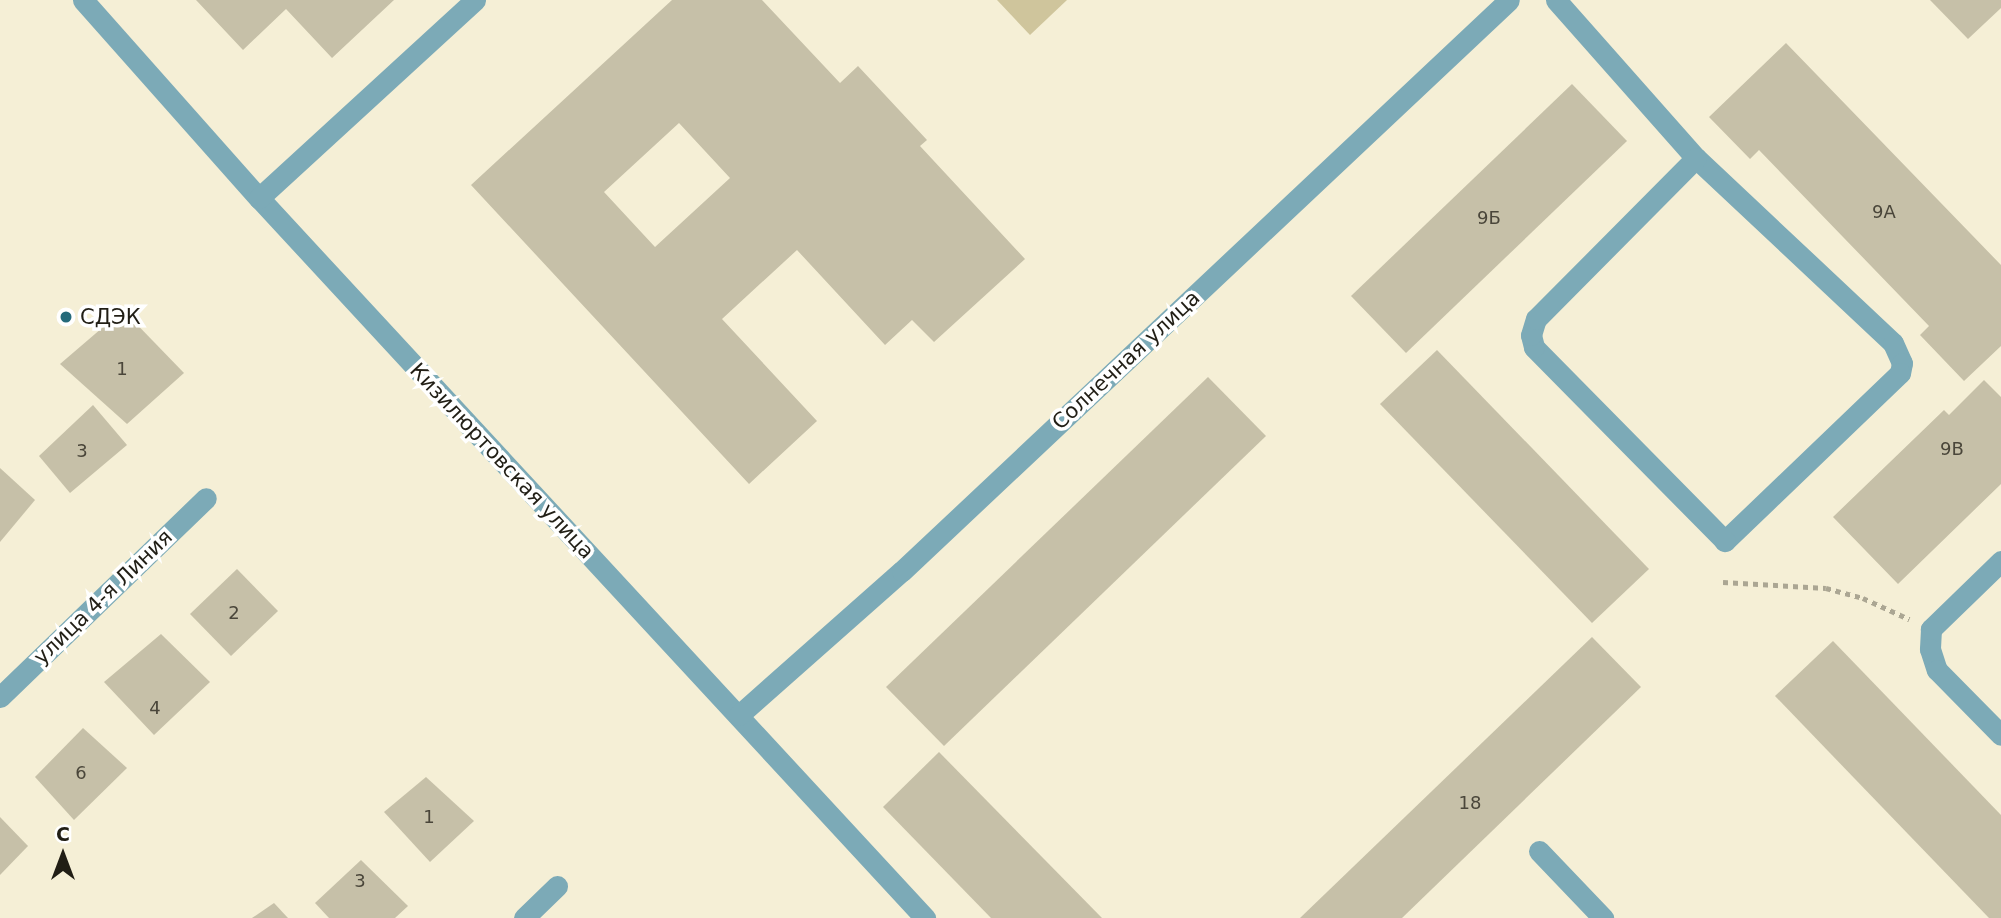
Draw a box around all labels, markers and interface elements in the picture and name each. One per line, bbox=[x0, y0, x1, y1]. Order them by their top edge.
house number: 9А bbox=[1872, 201, 1896, 223]
house number: 9Б bbox=[1477, 207, 1501, 229]
street label: Солнечная улица bbox=[1047, 285, 1205, 435]
place label: СДЭК bbox=[80, 304, 141, 330]
marker: СДЭК bbox=[58, 309, 74, 325]
house number: 1 bbox=[116, 358, 128, 380]
street label: Кизилюртовская улица bbox=[405, 358, 599, 564]
house number: 9В bbox=[1940, 438, 1964, 460]
house number: 3 bbox=[76, 440, 88, 462]
street label: улица 4-я Линия bbox=[28, 524, 178, 670]
house number: 2 bbox=[228, 602, 240, 624]
house number: 4 bbox=[149, 697, 161, 719]
house number: 6 bbox=[75, 762, 87, 784]
house number: 18 bbox=[1459, 792, 1481, 814]
house number: 1 bbox=[423, 806, 435, 828]
north arrow bbox=[28, 820, 98, 890]
text: С bbox=[56, 823, 70, 845]
house number: 3 bbox=[354, 870, 366, 892]

